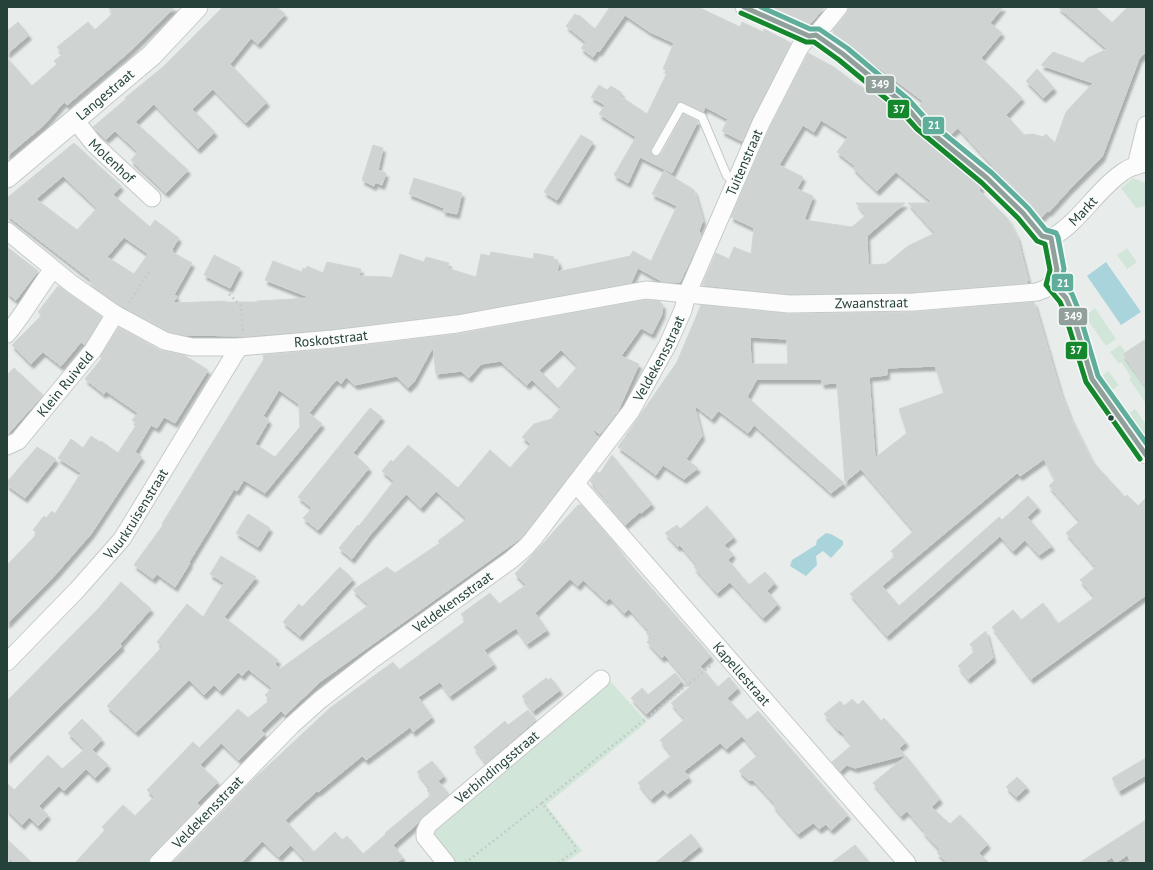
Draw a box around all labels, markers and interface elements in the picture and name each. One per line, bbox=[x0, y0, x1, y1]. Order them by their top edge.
street label: Langestraat bbox=[72, 65, 138, 124]
line badge: 349 bbox=[865, 75, 895, 94]
text: 349 bbox=[871, 77, 889, 91]
line badge: 37 bbox=[887, 99, 910, 119]
text: 37 bbox=[893, 102, 905, 116]
line badge: 21 bbox=[922, 116, 945, 135]
text: 21 bbox=[928, 118, 940, 132]
street label: Tuitenstraat bbox=[722, 126, 766, 199]
street label: Molenhof bbox=[85, 135, 139, 187]
street label: Markt bbox=[1065, 192, 1101, 230]
line badge: 21 bbox=[1051, 273, 1074, 292]
text: 21 bbox=[1057, 276, 1069, 290]
street label: Zwaanstraat bbox=[835, 293, 908, 312]
line badge: 349 bbox=[1058, 307, 1088, 326]
text: 349 bbox=[1064, 309, 1082, 323]
street label: Veldekensstraat bbox=[629, 312, 689, 405]
street label: Roskotstraat bbox=[293, 326, 369, 351]
line badge: 37 bbox=[1065, 341, 1088, 360]
text: 37 bbox=[1070, 343, 1082, 357]
street label: Klein Ruiveld bbox=[33, 347, 97, 420]
unlabelled marker bbox=[1106, 413, 1116, 423]
street label: Vuurkruisenstraat bbox=[99, 465, 172, 564]
street label: Veldekensstraat bbox=[408, 567, 496, 637]
street label: Kapellestraat bbox=[709, 638, 775, 710]
street label: Verbindingsstraat bbox=[450, 726, 543, 808]
street label: Veldekensstraat bbox=[167, 772, 247, 853]

